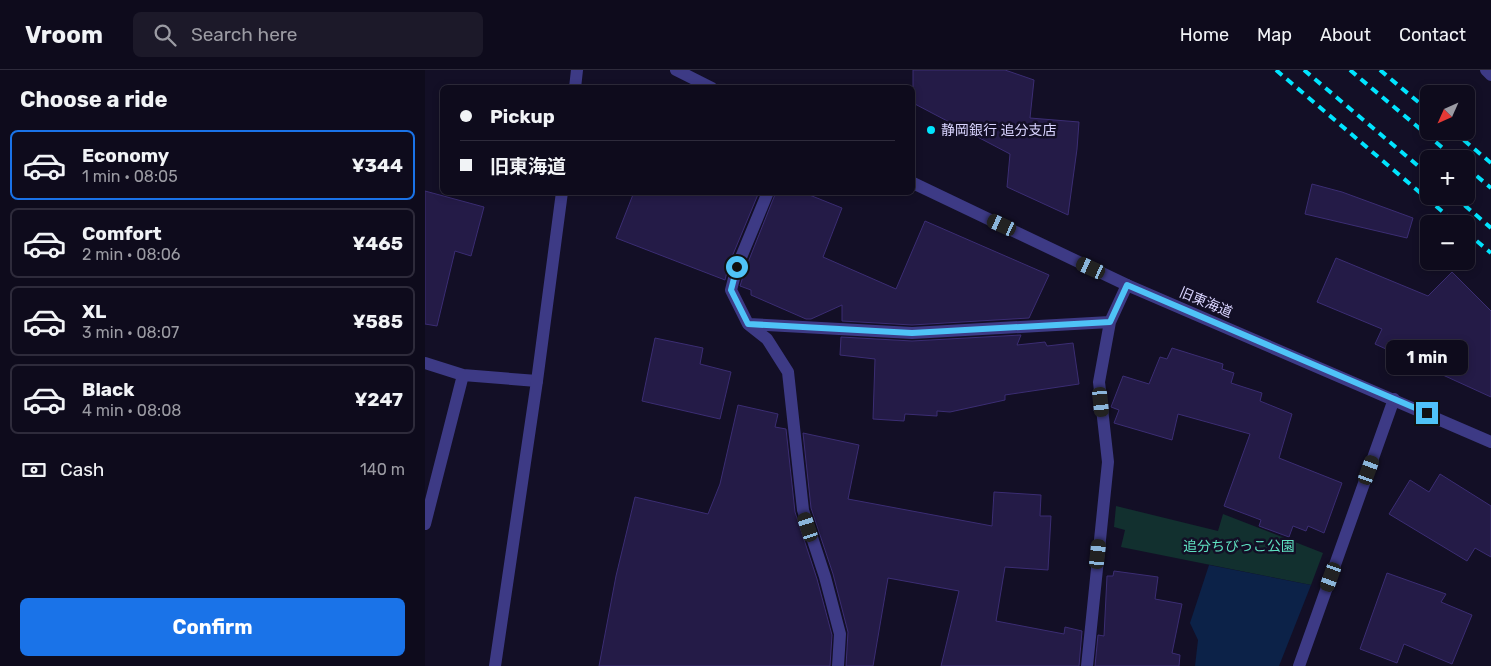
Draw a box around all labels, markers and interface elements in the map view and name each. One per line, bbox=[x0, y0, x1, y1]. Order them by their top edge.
search box bbox=[133, 12, 483, 57]
text: Vroom bbox=[25, 21, 103, 49]
icon: search bbox=[151, 21, 179, 49]
text: Search here bbox=[191, 23, 297, 46]
text: Home bbox=[1180, 24, 1229, 46]
text: Map bbox=[1257, 24, 1292, 46]
text: About bbox=[1320, 24, 1371, 46]
text: Contact bbox=[1399, 24, 1466, 46]
north arrow bbox=[1420, 85, 1475, 140]
map controls bbox=[1420, 85, 1475, 270]
text: Choose a ride bbox=[20, 86, 167, 113]
text: Pickup bbox=[490, 105, 555, 128]
place label: 静岡銀行 追分支店 bbox=[941, 122, 1056, 139]
marker: 静岡銀行 追分支店 bbox=[925, 124, 937, 136]
icon: car bbox=[22, 143, 67, 188]
text: Economy bbox=[82, 144, 169, 167]
button: + bbox=[1420, 150, 1475, 205]
text: ¥344 bbox=[351, 154, 403, 177]
text: 旧東海道 bbox=[490, 155, 566, 178]
text: 1 min · 08:05 bbox=[82, 167, 178, 186]
car bbox=[985, 212, 1018, 238]
button: − bbox=[1420, 215, 1475, 270]
icon: car bbox=[22, 221, 67, 266]
text: Comfort bbox=[82, 222, 162, 245]
text: ¥465 bbox=[352, 232, 403, 255]
text: 2 min · 08:06 bbox=[82, 245, 180, 264]
car bbox=[1074, 255, 1107, 281]
route start bbox=[726, 256, 748, 278]
street label: 旧東海道 bbox=[1177, 284, 1235, 321]
icon: car bbox=[22, 299, 67, 344]
text: XL bbox=[82, 300, 106, 323]
text: ¥585 bbox=[352, 310, 403, 333]
text: 3 min · 08:07 bbox=[82, 323, 179, 342]
callout: 1 min bbox=[1386, 340, 1468, 376]
text: 1 min bbox=[1407, 348, 1447, 367]
icon: car bbox=[22, 377, 67, 422]
text: Black bbox=[82, 378, 134, 401]
car bbox=[1091, 386, 1110, 418]
text: ¥247 bbox=[354, 388, 403, 411]
text: 4 min · 08:08 bbox=[82, 401, 182, 420]
route end bbox=[1416, 402, 1438, 424]
car bbox=[1356, 453, 1381, 487]
icon: cash bbox=[20, 456, 48, 484]
text: Cash bbox=[60, 458, 104, 481]
text: 140 m bbox=[360, 460, 405, 479]
car bbox=[796, 510, 819, 544]
car bbox=[1088, 538, 1107, 570]
park label: 追分ちびっこ公園 bbox=[1183, 538, 1295, 555]
car bbox=[1318, 560, 1343, 594]
button: Confirm bbox=[20, 598, 405, 656]

